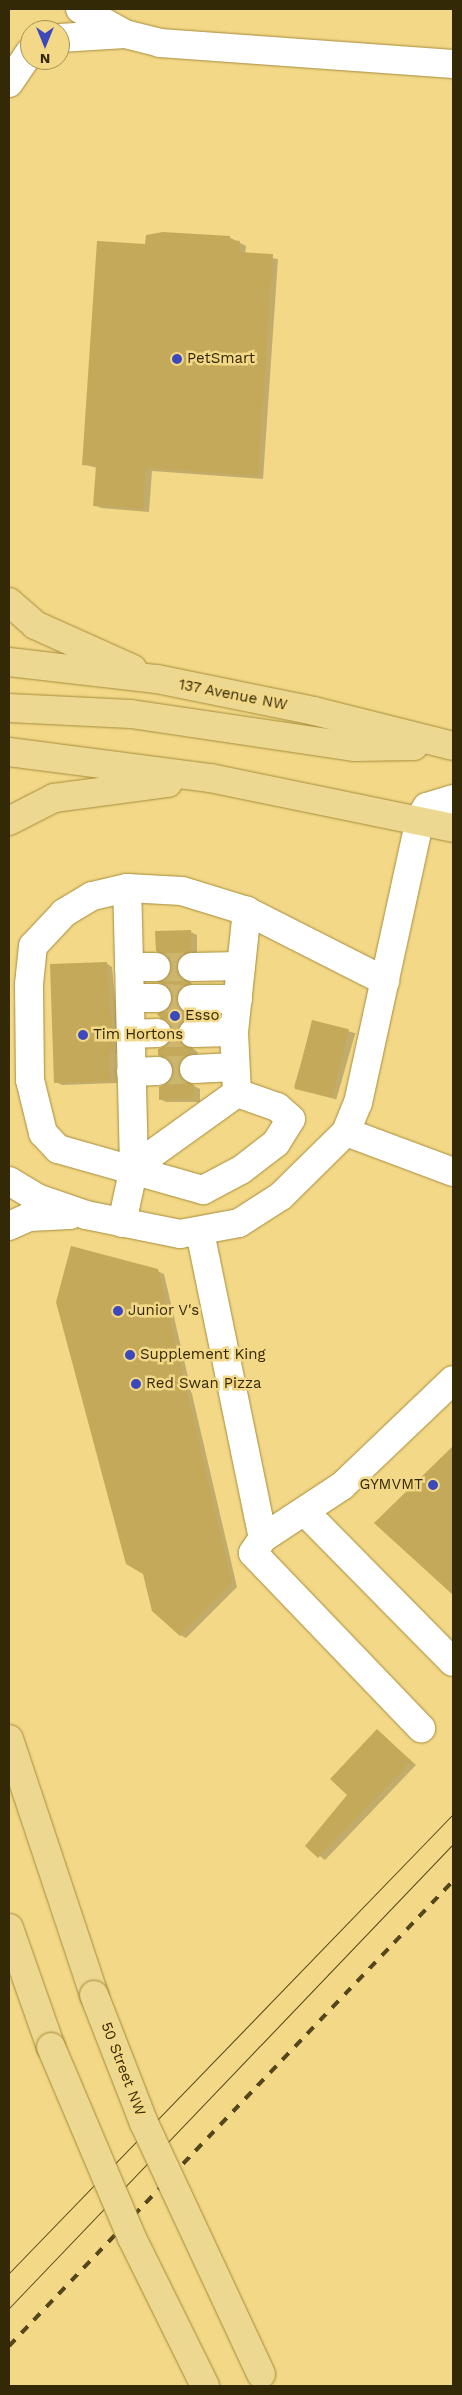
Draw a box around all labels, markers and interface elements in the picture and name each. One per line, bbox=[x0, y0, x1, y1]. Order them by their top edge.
north arrow bbox=[20, 20, 70, 70]
text: N bbox=[40, 51, 50, 67]
place label: PetSmart bbox=[187, 350, 255, 368]
marker: PetSmart bbox=[171, 353, 183, 365]
street label: 137 Avenue NW bbox=[177, 676, 289, 714]
place label: Esso bbox=[185, 1007, 219, 1025]
marker: Esso bbox=[169, 1010, 181, 1022]
place label: Tim Hortons bbox=[93, 1026, 183, 1044]
marker: Tim Hortons bbox=[77, 1029, 89, 1041]
place label: Junior V's bbox=[128, 1302, 200, 1320]
marker: Junior V's bbox=[112, 1305, 124, 1317]
place label: Supplement King bbox=[140, 1346, 265, 1364]
marker: Supplement King bbox=[124, 1349, 136, 1361]
place label: Red Swan Pizza bbox=[146, 1375, 261, 1393]
marker: Red Swan Pizza bbox=[130, 1378, 142, 1390]
place label: GYMVMT bbox=[360, 1476, 423, 1494]
marker: GYMVMT bbox=[427, 1479, 439, 1491]
street label: 50 Street NW bbox=[97, 2020, 149, 2118]

